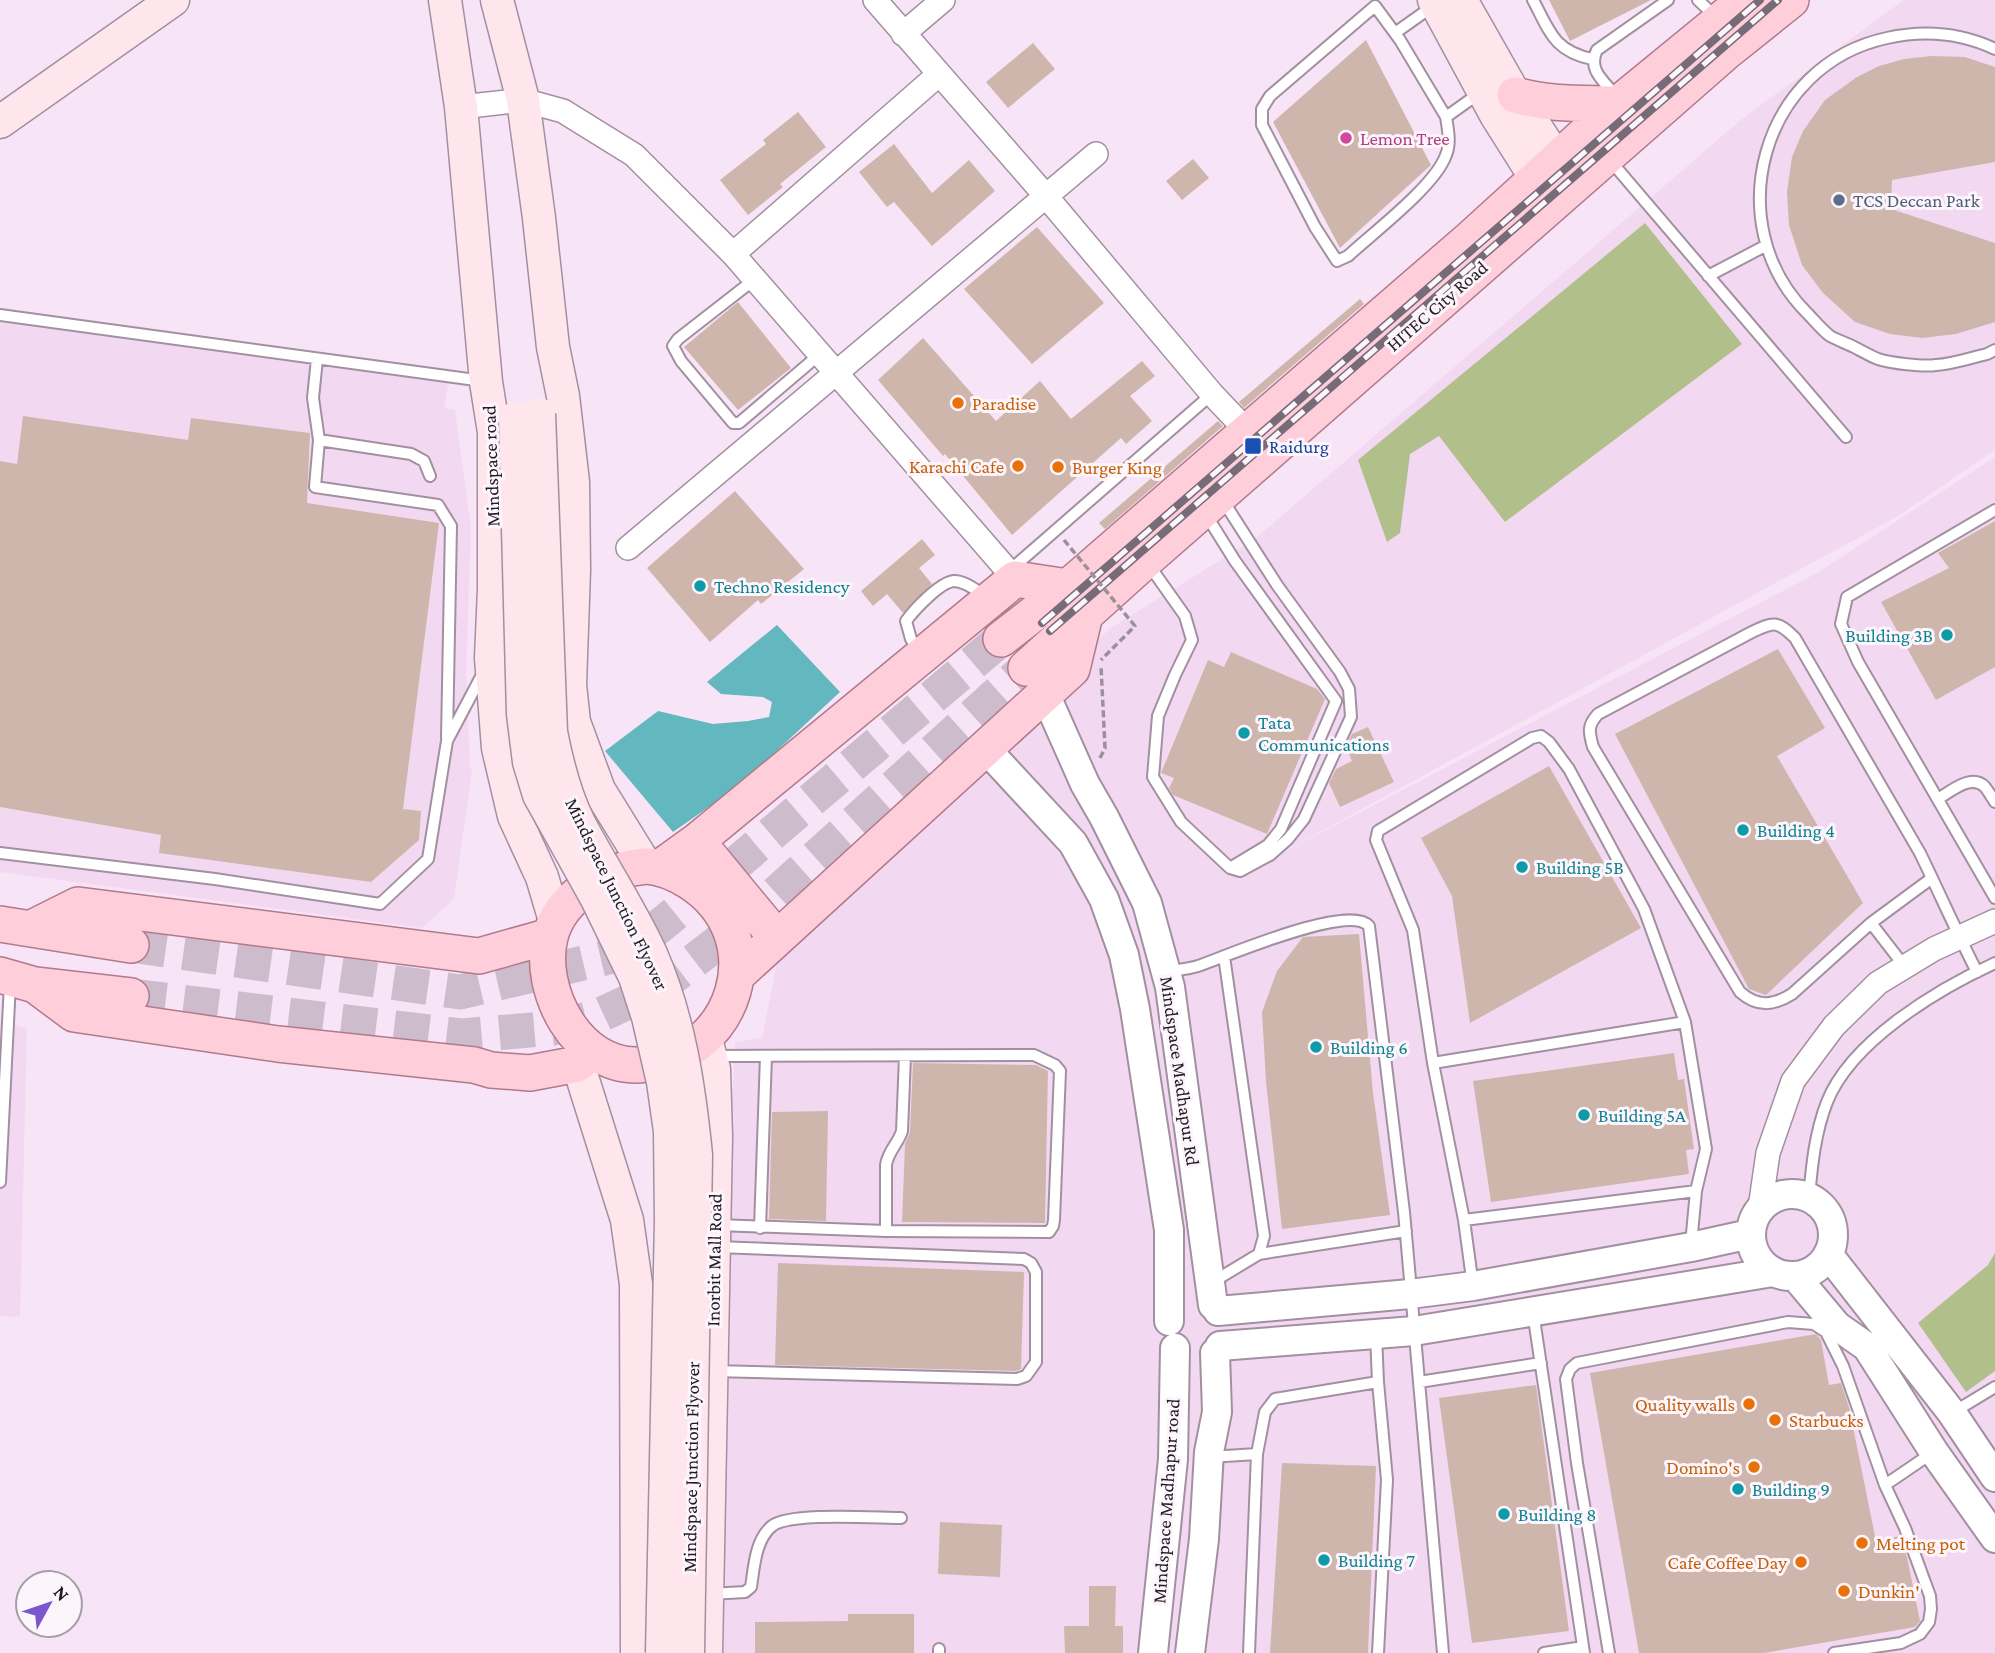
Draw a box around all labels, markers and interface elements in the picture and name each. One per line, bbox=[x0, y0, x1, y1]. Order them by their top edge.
place label: Lemon Tree bbox=[1360, 128, 1450, 149]
marker: Lemon Tree bbox=[1338, 130, 1354, 146]
place label: TCS Deccan Park bbox=[1853, 190, 1981, 211]
marker: TCS Deccan Park bbox=[1831, 192, 1847, 208]
street label: HITEC City Road bbox=[1382, 257, 1492, 355]
place label: Paradise bbox=[972, 393, 1036, 414]
marker: Paradise bbox=[950, 395, 966, 411]
street label: Mindspace road bbox=[478, 405, 504, 527]
marker: Raidurg bbox=[1243, 436, 1263, 456]
place label: Raidurg bbox=[1269, 436, 1329, 457]
place label: Karachi Cafe bbox=[909, 456, 1004, 477]
place label: Burger King bbox=[1072, 457, 1162, 478]
marker: Karachi Cafe bbox=[1010, 458, 1026, 474]
marker: Burger King bbox=[1050, 459, 1066, 475]
place label: Techno Residency bbox=[714, 576, 850, 597]
marker: Techno Residency bbox=[692, 578, 708, 594]
place label: Building 3B bbox=[1845, 625, 1933, 646]
marker: Building 3B bbox=[1939, 627, 1955, 643]
place label: Tata Communications bbox=[1258, 712, 1389, 755]
marker: Tata Communications bbox=[1236, 725, 1252, 741]
street label: Mindspace Junction Flyover bbox=[561, 794, 673, 994]
place label: Building 4 bbox=[1757, 820, 1835, 841]
marker: Building 4 bbox=[1735, 822, 1751, 838]
place label: Building 5B bbox=[1536, 857, 1624, 878]
marker: Building 5B bbox=[1514, 859, 1530, 875]
street label: Mindspace Madhapur Rd bbox=[1156, 975, 1204, 1167]
place label: Building 6 bbox=[1330, 1037, 1408, 1058]
marker: Building 6 bbox=[1308, 1039, 1324, 1055]
place label: Building 5A bbox=[1598, 1105, 1686, 1126]
marker: Building 5A bbox=[1576, 1107, 1592, 1123]
street label: Inorbit Mall Road bbox=[702, 1193, 726, 1327]
street label: Mindspace Junction Flyover bbox=[679, 1361, 703, 1573]
place label: Quality walls bbox=[1635, 1394, 1735, 1415]
marker: Quality walls bbox=[1741, 1396, 1757, 1412]
street label: Mindspace Madhapur road bbox=[1148, 1398, 1184, 1604]
place label: Starbucks bbox=[1789, 1410, 1864, 1431]
marker: Starbucks bbox=[1767, 1412, 1783, 1428]
place label: Domino's bbox=[1666, 1457, 1740, 1478]
marker: Domino's bbox=[1746, 1459, 1762, 1475]
place label: Building 9 bbox=[1752, 1479, 1830, 1500]
marker: Building 9 bbox=[1730, 1481, 1746, 1497]
place label: Building 8 bbox=[1518, 1504, 1597, 1525]
marker: Building 8 bbox=[1496, 1506, 1512, 1522]
place label: Melting pot bbox=[1876, 1533, 1966, 1554]
marker: Melting pot bbox=[1854, 1535, 1870, 1551]
place label: Building 7 bbox=[1338, 1550, 1415, 1571]
marker: Building 7 bbox=[1316, 1552, 1332, 1568]
place label: Cafe Coffee Day bbox=[1668, 1552, 1787, 1573]
marker: Cafe Coffee Day bbox=[1793, 1554, 1809, 1570]
north arrow bbox=[14, 1569, 84, 1639]
place label: Dunkin' bbox=[1858, 1581, 1920, 1602]
text: N bbox=[49, 1582, 74, 1605]
marker: Dunkin' bbox=[1836, 1583, 1852, 1599]

